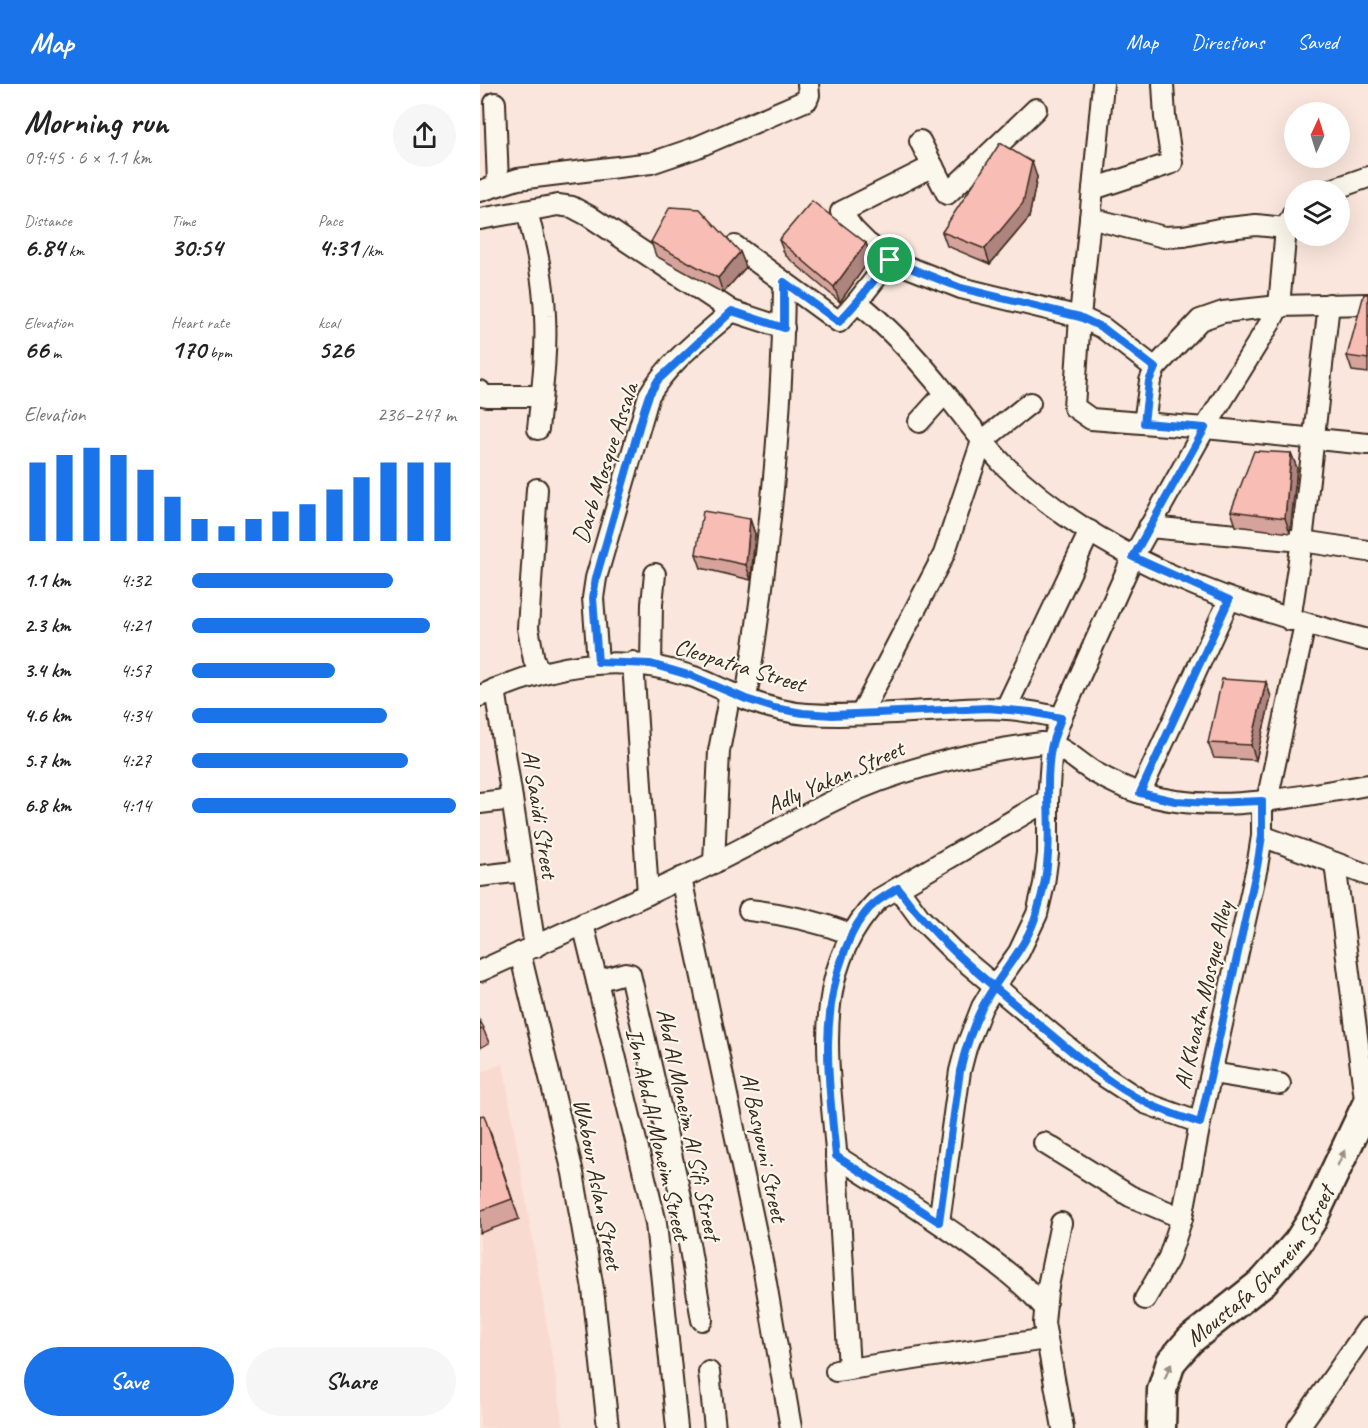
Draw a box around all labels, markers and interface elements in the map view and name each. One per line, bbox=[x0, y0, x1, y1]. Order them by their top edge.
text: Map bbox=[30, 25, 73, 60]
text: Map bbox=[1126, 29, 1158, 55]
text: Directions bbox=[1191, 29, 1264, 55]
text: Saved bbox=[1297, 29, 1338, 55]
text: Morning run bbox=[24, 101, 168, 143]
north arrow bbox=[1284, 102, 1350, 168]
map controls bbox=[1284, 102, 1350, 246]
button: share bbox=[393, 104, 456, 167]
text: 09:45 · 6 × 1.1 km bbox=[24, 145, 151, 170]
button: layers bbox=[1284, 180, 1350, 246]
text: Distance bbox=[24, 211, 72, 231]
text: Time bbox=[171, 211, 195, 231]
text: Pace bbox=[318, 211, 343, 231]
text: 6.84 bbox=[24, 231, 65, 264]
text: 30:54 bbox=[171, 231, 223, 264]
text: 4:31 bbox=[318, 231, 358, 264]
pin bbox=[864, 234, 915, 285]
text: km bbox=[65, 241, 84, 261]
text: /km bbox=[358, 241, 383, 261]
icon: arrive bbox=[873, 243, 906, 276]
text: Elevation bbox=[24, 313, 73, 333]
text: Heart rate bbox=[171, 313, 229, 333]
text: kcal bbox=[318, 313, 339, 333]
text: 66 bbox=[24, 333, 49, 366]
text: 170 bbox=[171, 333, 206, 366]
text: 526 bbox=[318, 333, 353, 366]
text: m bbox=[49, 343, 61, 363]
text: bpm bbox=[206, 343, 232, 363]
street label: Darb Mosque Assala bbox=[565, 377, 646, 547]
text: Elevation bbox=[24, 402, 86, 427]
text: 236–247 m bbox=[377, 402, 456, 427]
text: 1.1 km bbox=[24, 568, 71, 593]
text: 4:32 bbox=[120, 568, 151, 593]
text: 2.3 km bbox=[24, 613, 71, 638]
text: 4:21 bbox=[120, 613, 151, 638]
street label: Cleopatra Street bbox=[671, 631, 811, 700]
text: 3.4 km bbox=[24, 658, 71, 683]
text: 4:57 bbox=[120, 658, 151, 683]
text: 4.6 km bbox=[24, 703, 71, 728]
text: 4:34 bbox=[120, 703, 151, 728]
street label: Adly Yakan Street bbox=[762, 733, 910, 821]
text: 5.7 km bbox=[24, 748, 70, 773]
text: 4:27 bbox=[120, 748, 151, 773]
street label: Al Saaidi Street bbox=[515, 748, 565, 882]
text: 6.8 km bbox=[24, 793, 71, 818]
text: 4:14 bbox=[120, 793, 151, 818]
street label: Al Khoatm Mosque Alley bbox=[1167, 896, 1240, 1092]
street label: Abd Al Moneim Al Sifi Street bbox=[650, 1005, 729, 1246]
street label: Ibn Abd Al Moneim Street bbox=[619, 1025, 697, 1245]
street label: Al Basyouni Street bbox=[734, 1070, 795, 1226]
street label: Wabour Aslan Street bbox=[567, 1096, 630, 1274]
one-way arrow bbox=[1337, 1150, 1346, 1167]
street label: Moustafa Ghoneim Street bbox=[1179, 1178, 1342, 1353]
button: Save bbox=[24, 1347, 234, 1416]
button: Share bbox=[246, 1347, 456, 1416]
one-way arrow bbox=[1163, 1361, 1173, 1379]

